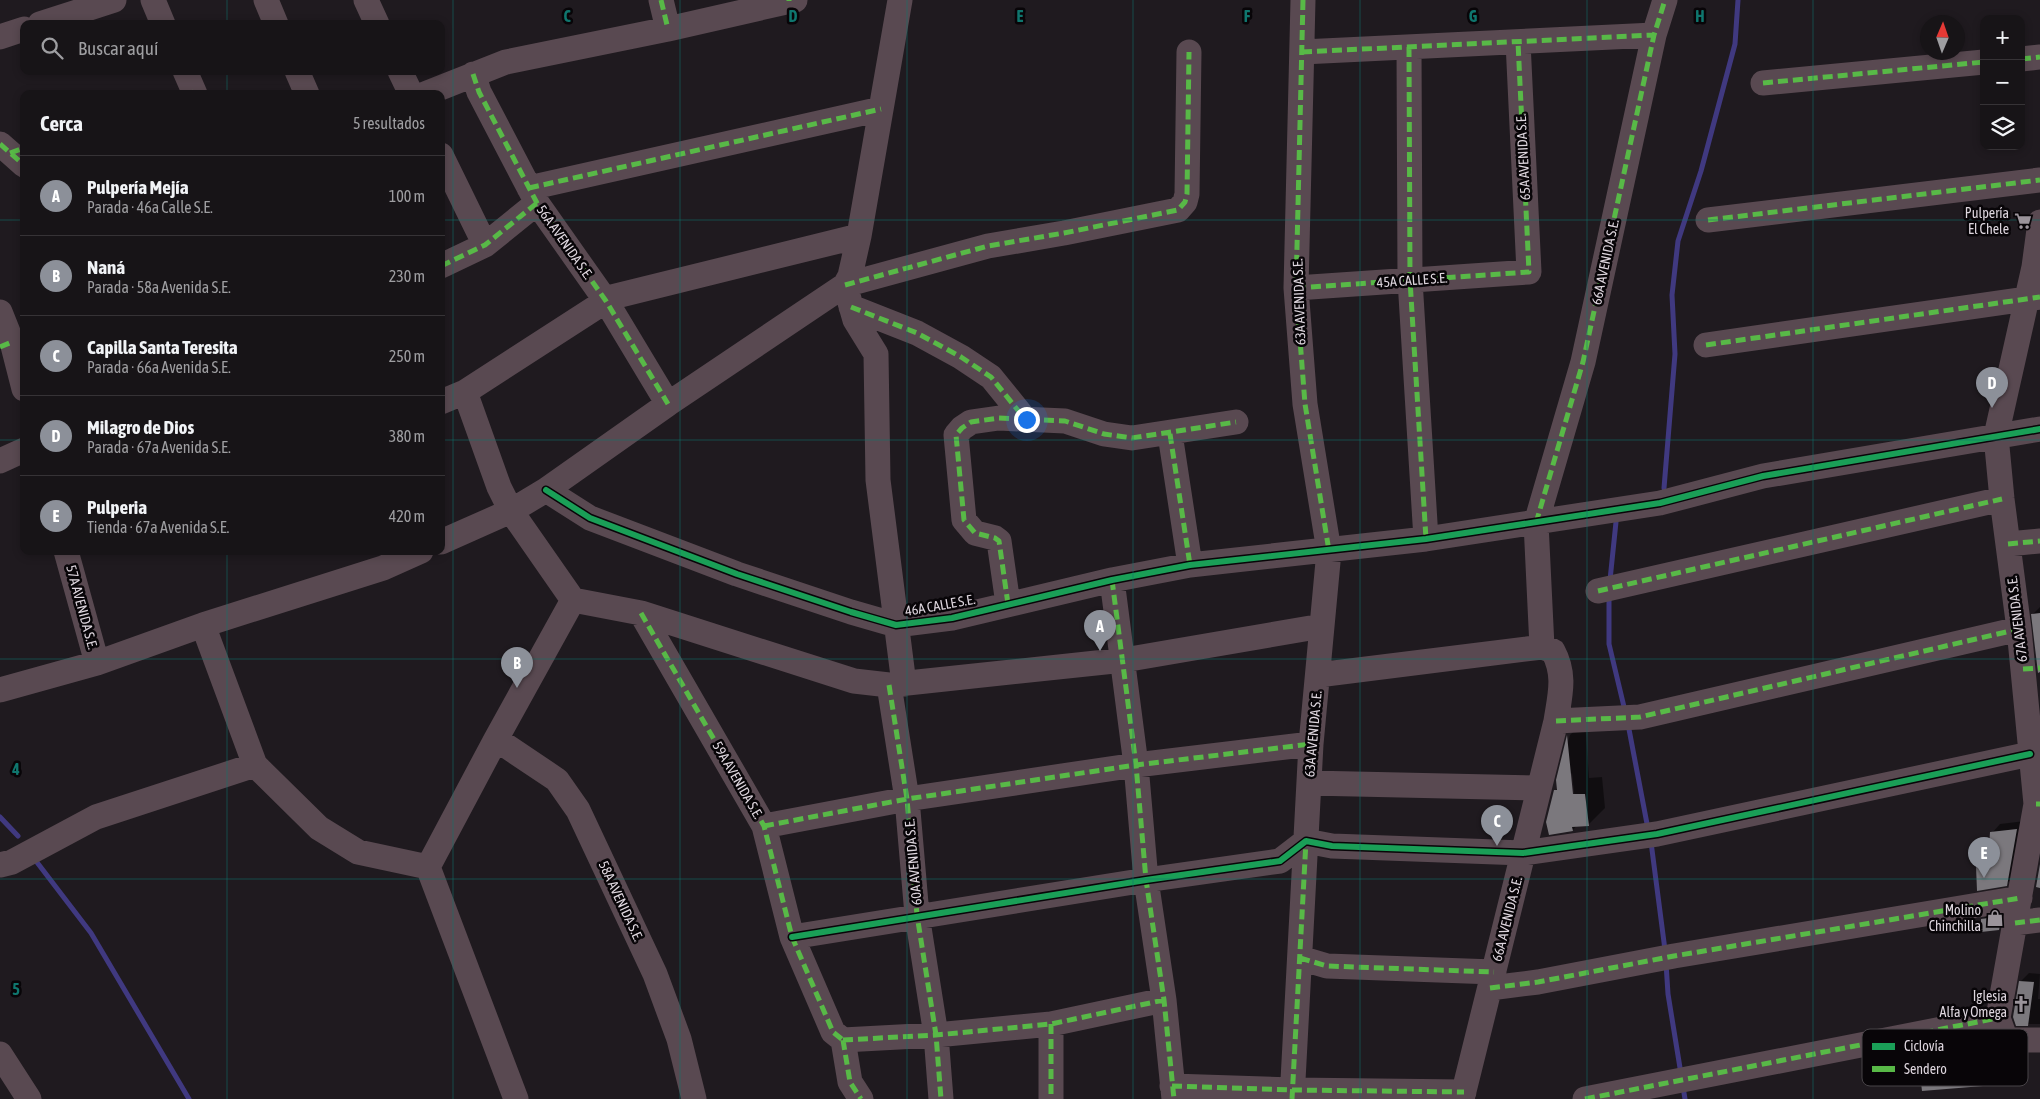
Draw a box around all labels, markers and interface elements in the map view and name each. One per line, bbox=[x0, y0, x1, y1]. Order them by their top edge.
text: C bbox=[563, 7, 571, 25]
text: D bbox=[789, 7, 798, 25]
text: E bbox=[1017, 7, 1024, 25]
text: F bbox=[1244, 7, 1251, 25]
text: G bbox=[1469, 7, 1478, 25]
text: H bbox=[1695, 7, 1705, 25]
north arrow bbox=[1920, 15, 1965, 60]
map controls bbox=[1980, 15, 2025, 150]
button: + bbox=[1980, 15, 2025, 60]
search box bbox=[20, 20, 445, 75]
icon: search bbox=[38, 34, 66, 62]
text: Buscar aquí bbox=[78, 37, 158, 59]
button: − bbox=[1980, 60, 2025, 105]
button: layers bbox=[1980, 105, 2025, 150]
text: Cerca bbox=[40, 111, 83, 135]
street label: 65A AVENIDA S.E. bbox=[1513, 113, 1533, 201]
text: 5 resultados bbox=[353, 114, 425, 132]
text: Pulpería Mejía bbox=[87, 176, 189, 198]
text: A bbox=[52, 187, 60, 205]
text: 100 m bbox=[389, 187, 425, 205]
text: Parada · 46a Calle S.E. bbox=[87, 198, 213, 216]
street label: 56A AVENIDA S.E. bbox=[534, 202, 596, 282]
place label: Pulpería El Chele bbox=[1965, 205, 2009, 237]
supermarket icon: Pulpería El Chele bbox=[2013, 211, 2033, 231]
street label: 66A AVENIDA S.E. bbox=[1588, 218, 1622, 306]
text: Naná bbox=[87, 256, 125, 278]
street label: 63A AVENIDA S.E. bbox=[1289, 258, 1309, 346]
text: B bbox=[52, 267, 60, 285]
text: 230 m bbox=[389, 267, 425, 285]
street label: 45A CALLE S.E. bbox=[1376, 270, 1448, 290]
text: Parada · 58a Avenida S.E. bbox=[87, 278, 231, 296]
text: Capilla Santa Teresita bbox=[87, 336, 238, 358]
text: C bbox=[52, 347, 60, 365]
text: 250 m bbox=[389, 347, 425, 365]
text: Parada · 66a Avenida S.E. bbox=[87, 358, 231, 376]
pin: D bbox=[1976, 367, 2008, 408]
your location bbox=[1014, 407, 1040, 433]
text: Milagro de Dios bbox=[87, 416, 194, 438]
text: D bbox=[52, 427, 60, 445]
text: 380 m bbox=[389, 427, 425, 445]
text: Parada · 67a Avenida S.E. bbox=[87, 438, 231, 456]
text: Pulperia bbox=[87, 496, 147, 518]
text: E bbox=[53, 507, 59, 525]
text: 420 m bbox=[389, 507, 425, 525]
text: Tienda · 67a Avenida S.E. bbox=[87, 518, 229, 536]
street label: 57A AVENIDA S.E. bbox=[63, 563, 101, 651]
street label: 67A AVENIDA S.E. bbox=[2004, 575, 2030, 663]
street label: 46A CALLE S.E. bbox=[904, 591, 976, 619]
pin: A bbox=[1084, 610, 1116, 651]
pin: B bbox=[501, 647, 533, 688]
street label: 63A AVENIDA S.E. bbox=[1301, 690, 1325, 778]
street label: 59A AVENIDA S.E. bbox=[709, 738, 767, 822]
text: 4 bbox=[11, 760, 20, 778]
pin: C bbox=[1481, 805, 1513, 846]
street label: 60A AVENIDA S.E. bbox=[901, 818, 925, 906]
pin: E bbox=[1968, 837, 2000, 878]
street label: 58A AVENIDA S.E. bbox=[595, 858, 647, 944]
street label: 66A AVENIDA S.E. bbox=[1489, 875, 1525, 963]
place label: Molino Chinchilla bbox=[1929, 902, 1981, 934]
shop icon: Molino Chinchilla bbox=[1985, 908, 2005, 928]
text: 5 bbox=[12, 980, 20, 998]
place label: Iglesia Alfa y Omega bbox=[1940, 988, 2007, 1020]
church icon: Iglesia Alfa y Omega bbox=[2011, 994, 2031, 1014]
legend bbox=[1862, 1029, 2028, 1086]
text: Ciclovía bbox=[1904, 1038, 1944, 1054]
text: Sendero bbox=[1904, 1061, 1947, 1077]

